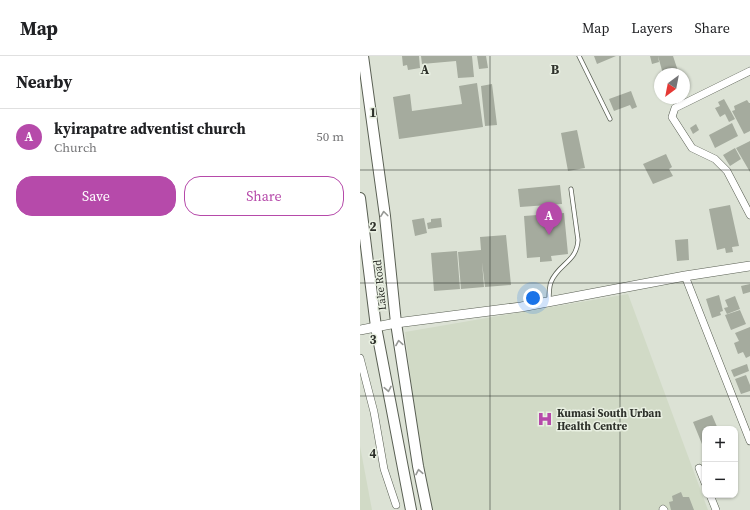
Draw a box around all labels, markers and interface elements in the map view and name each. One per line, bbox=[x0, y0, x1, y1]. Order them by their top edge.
text: Map bbox=[20, 15, 58, 41]
text: Map bbox=[582, 18, 609, 38]
text: Layers bbox=[631, 18, 673, 38]
text: Share bbox=[695, 18, 730, 38]
text: A bbox=[421, 61, 430, 78]
text: B bbox=[551, 61, 560, 78]
north arrow bbox=[654, 68, 690, 104]
text: Nearby bbox=[16, 70, 72, 94]
text: 1 bbox=[369, 104, 377, 121]
text: kyirapatre adventist church bbox=[54, 118, 246, 139]
text: A bbox=[25, 128, 33, 145]
text: 50 m bbox=[316, 128, 344, 145]
text: Church bbox=[54, 139, 97, 156]
button: Save bbox=[16, 176, 176, 216]
button: Share bbox=[184, 176, 344, 216]
pin: A bbox=[536, 202, 562, 235]
one-way arrow bbox=[380, 211, 389, 217]
text: 2 bbox=[369, 218, 377, 235]
street label: Lake Road bbox=[370, 258, 390, 311]
your location bbox=[523, 288, 543, 308]
text: 3 bbox=[369, 331, 377, 348]
one-way arrow bbox=[395, 340, 404, 346]
one-way arrow bbox=[383, 386, 392, 392]
place label: Kumasi South Urban Health Centre bbox=[557, 406, 661, 434]
hospital icon: Kumasi South Urban Health Centre bbox=[536, 410, 554, 428]
map controls bbox=[702, 426, 738, 498]
button: + bbox=[702, 426, 738, 462]
text: 4 bbox=[369, 445, 377, 462]
button: − bbox=[702, 462, 738, 498]
one-way arrow bbox=[416, 469, 424, 475]

